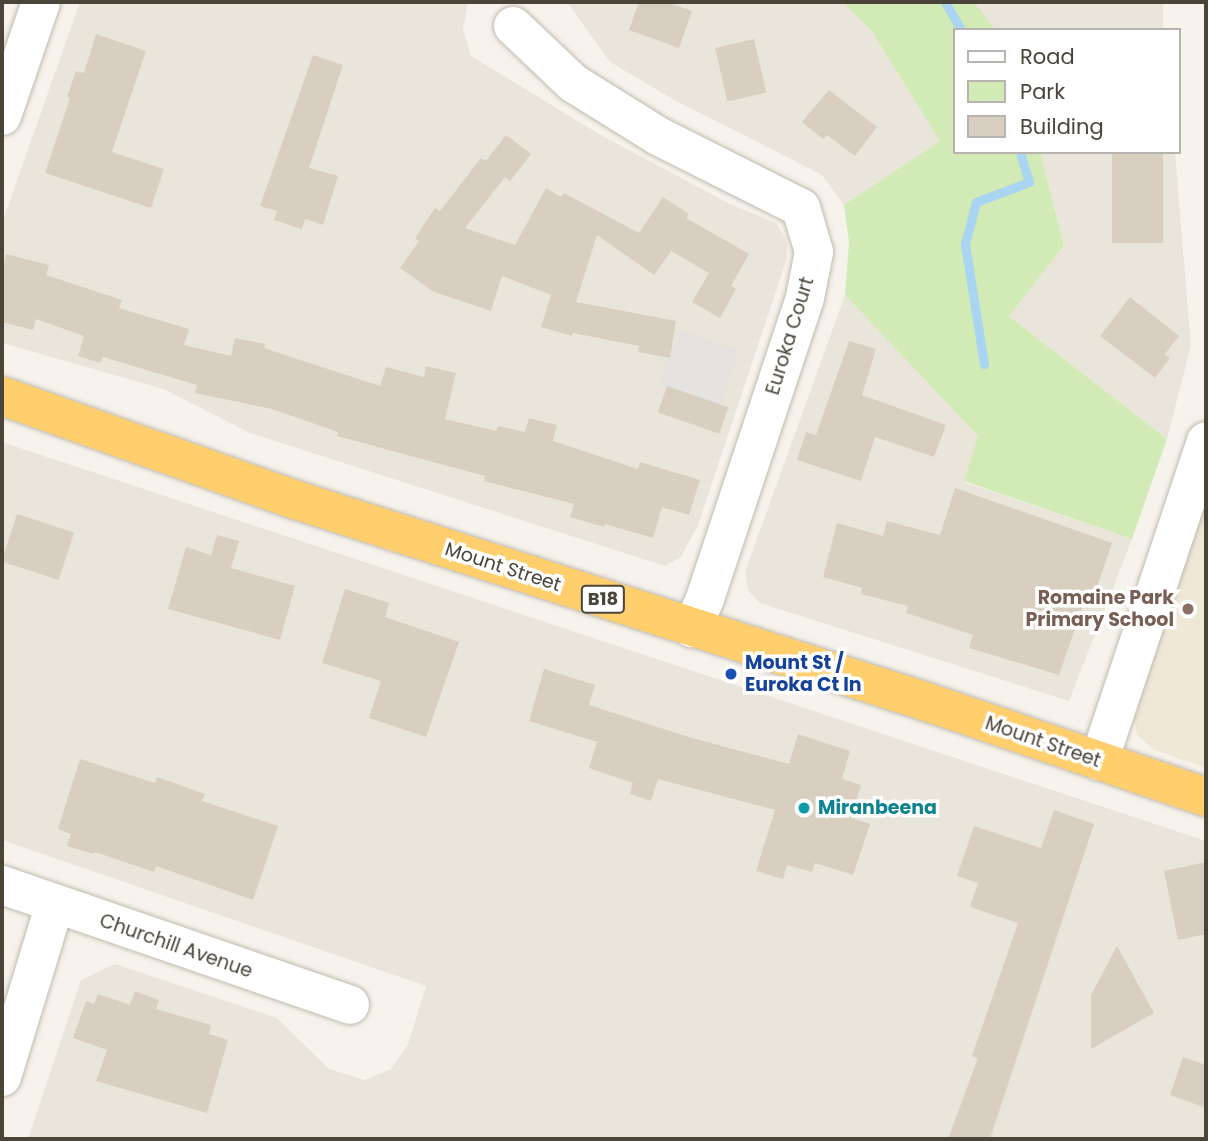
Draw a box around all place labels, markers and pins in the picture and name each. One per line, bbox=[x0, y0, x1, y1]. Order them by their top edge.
place label: Romaine Park Primary School bbox=[1025, 587, 1174, 631]
marker: Romaine Park Primary School bbox=[1180, 601, 1196, 617]
place label: Mount St / Euroka Ct In bbox=[745, 652, 862, 696]
marker: Mount St / Euroka Ct In bbox=[723, 666, 739, 682]
place label: Miranbeena bbox=[818, 797, 937, 819]
marker: Miranbeena bbox=[796, 800, 812, 816]

